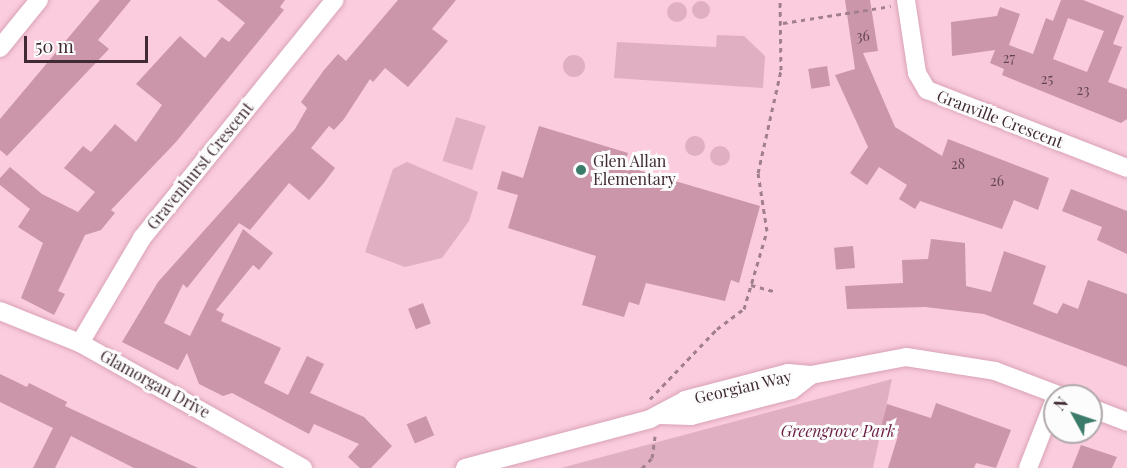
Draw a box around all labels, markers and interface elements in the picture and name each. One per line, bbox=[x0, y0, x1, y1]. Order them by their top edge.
scale bar bbox=[27, 24, 152, 62]
house number: 36 bbox=[856, 28, 870, 44]
text: 50 m bbox=[35, 34, 74, 58]
house number: 27 bbox=[1003, 50, 1015, 66]
house number: 25 bbox=[1041, 71, 1053, 87]
house number: 23 bbox=[1076, 82, 1090, 98]
street label: Granville Crescent bbox=[934, 86, 1066, 152]
street label: Gravenhurst Crescent bbox=[143, 98, 257, 234]
place label: Glen Allan Elementary bbox=[593, 151, 676, 189]
house number: 28 bbox=[951, 156, 965, 172]
marker: Glen Allan Elementary bbox=[574, 163, 588, 177]
house number: 26 bbox=[990, 173, 1004, 189]
street label: Glamorgan Drive bbox=[97, 346, 213, 422]
street label: Georgian Way bbox=[692, 366, 794, 408]
north arrow bbox=[1043, 384, 1103, 444]
text: N bbox=[1049, 392, 1072, 415]
park label: Greengrove Park bbox=[781, 421, 895, 441]

